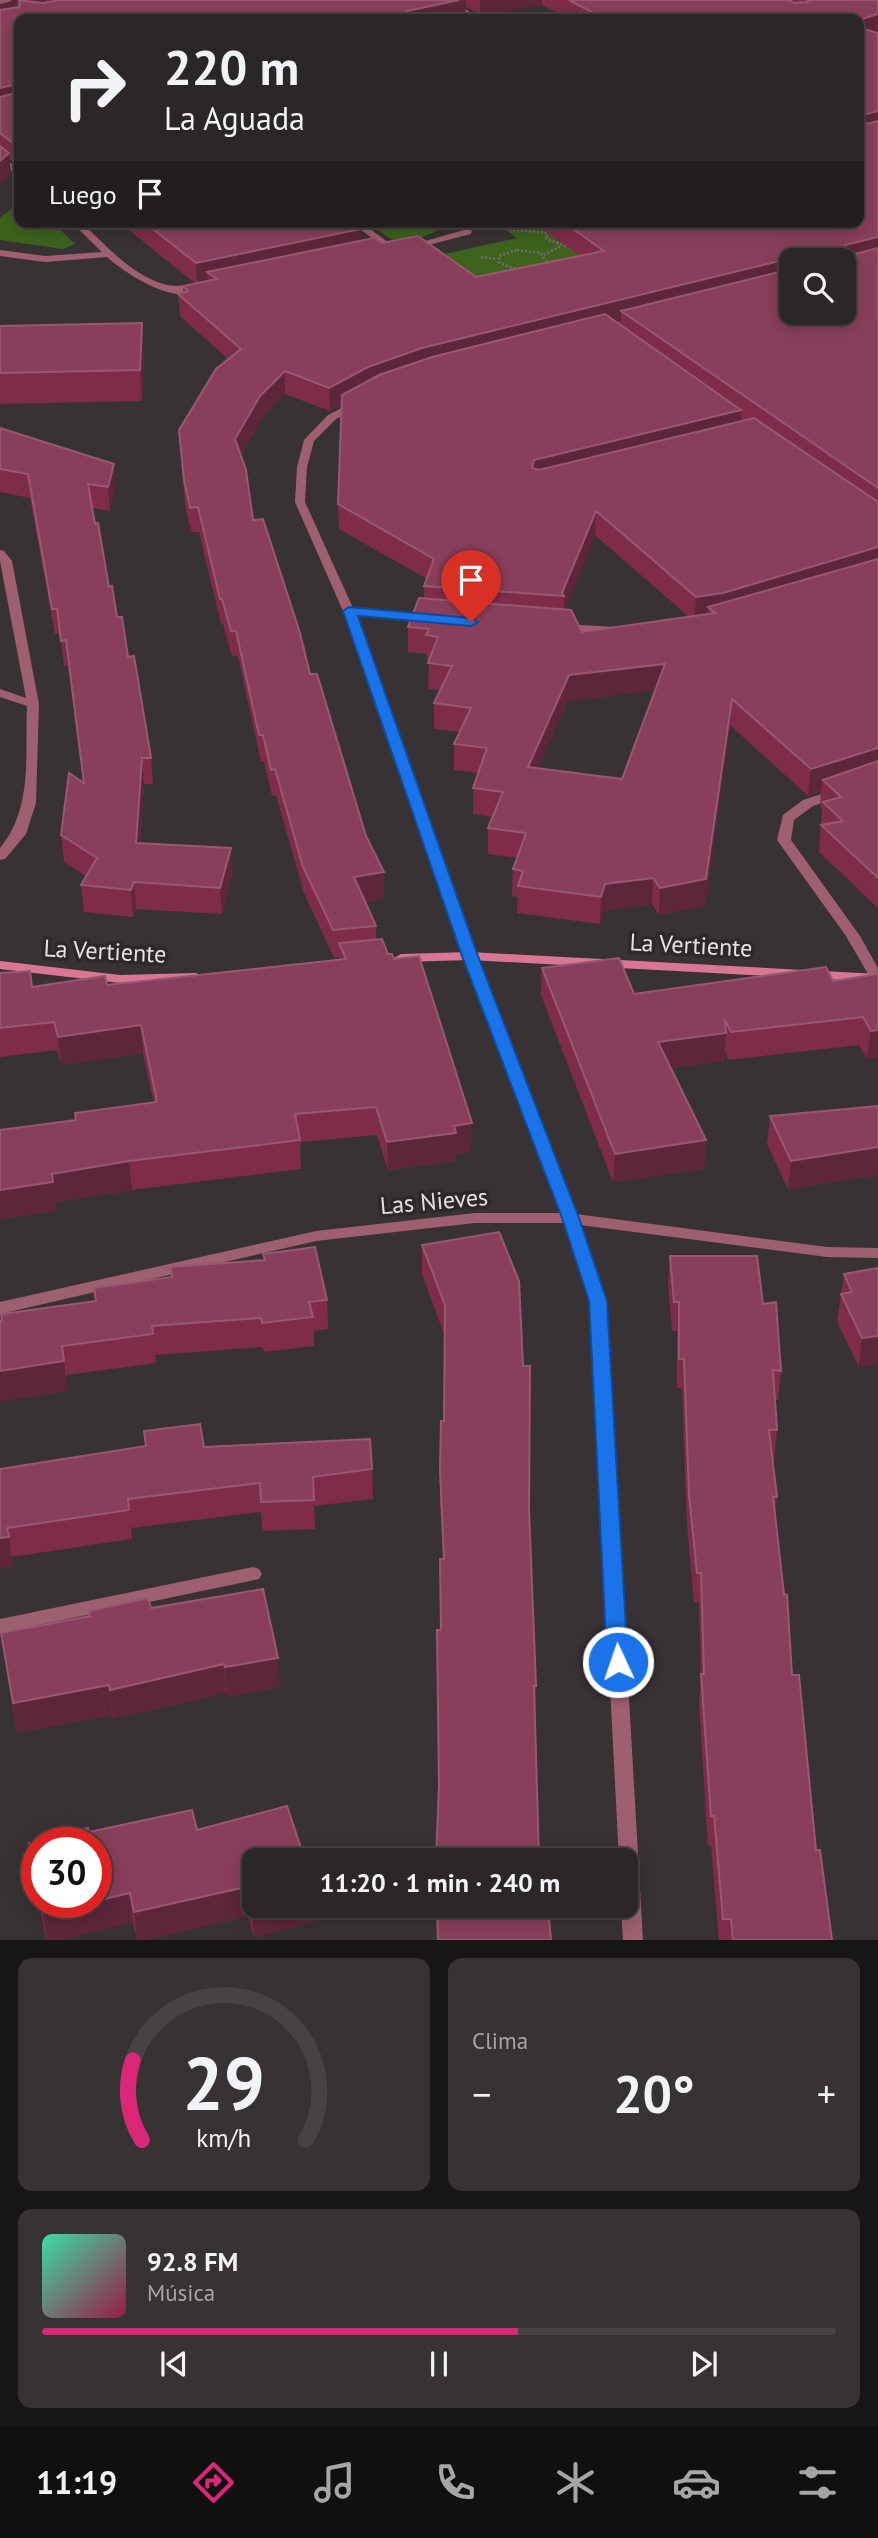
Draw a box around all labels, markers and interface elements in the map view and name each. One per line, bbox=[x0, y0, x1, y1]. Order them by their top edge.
text: 220 m bbox=[164, 35, 299, 99]
icon: right bbox=[49, 42, 140, 133]
text: La Aguada bbox=[164, 97, 305, 139]
icon: arrive bbox=[131, 175, 169, 213]
text: Luego bbox=[49, 178, 117, 211]
map controls bbox=[779, 248, 856, 325]
button: search bbox=[779, 248, 856, 325]
pin bbox=[441, 550, 501, 622]
icon: arrive bbox=[452, 561, 490, 599]
street label: La Vertiente bbox=[629, 926, 753, 964]
street label: La Vertiente bbox=[43, 932, 167, 970]
street label: Las Nieves bbox=[379, 1181, 489, 1221]
position arrow bbox=[581, 1625, 655, 1699]
speed limit sign: 30 bbox=[21, 1827, 112, 1918]
text: 11:20 · 1 min · 240 m bbox=[320, 1866, 560, 1899]
text: Clima bbox=[472, 2026, 528, 2055]
text: 29 bbox=[183, 2037, 265, 2131]
text: 20° bbox=[613, 2060, 695, 2127]
text: − bbox=[472, 2069, 491, 2118]
text: + bbox=[817, 2069, 836, 2118]
text: km/h bbox=[197, 2122, 251, 2154]
text: 92.8 FM bbox=[147, 2245, 238, 2278]
text: Música bbox=[147, 2278, 215, 2307]
icon: previous bbox=[155, 2345, 193, 2383]
icon: pause bbox=[420, 2345, 458, 2383]
icon: next bbox=[685, 2345, 723, 2383]
icon: directions bbox=[189, 2458, 238, 2507]
icon: music bbox=[310, 2458, 359, 2507]
icon: phone bbox=[431, 2458, 480, 2507]
icon: climate bbox=[551, 2458, 600, 2507]
icon: car bbox=[672, 2458, 721, 2507]
icon: filters bbox=[793, 2458, 842, 2507]
text: 11:19 bbox=[36, 2461, 117, 2503]

